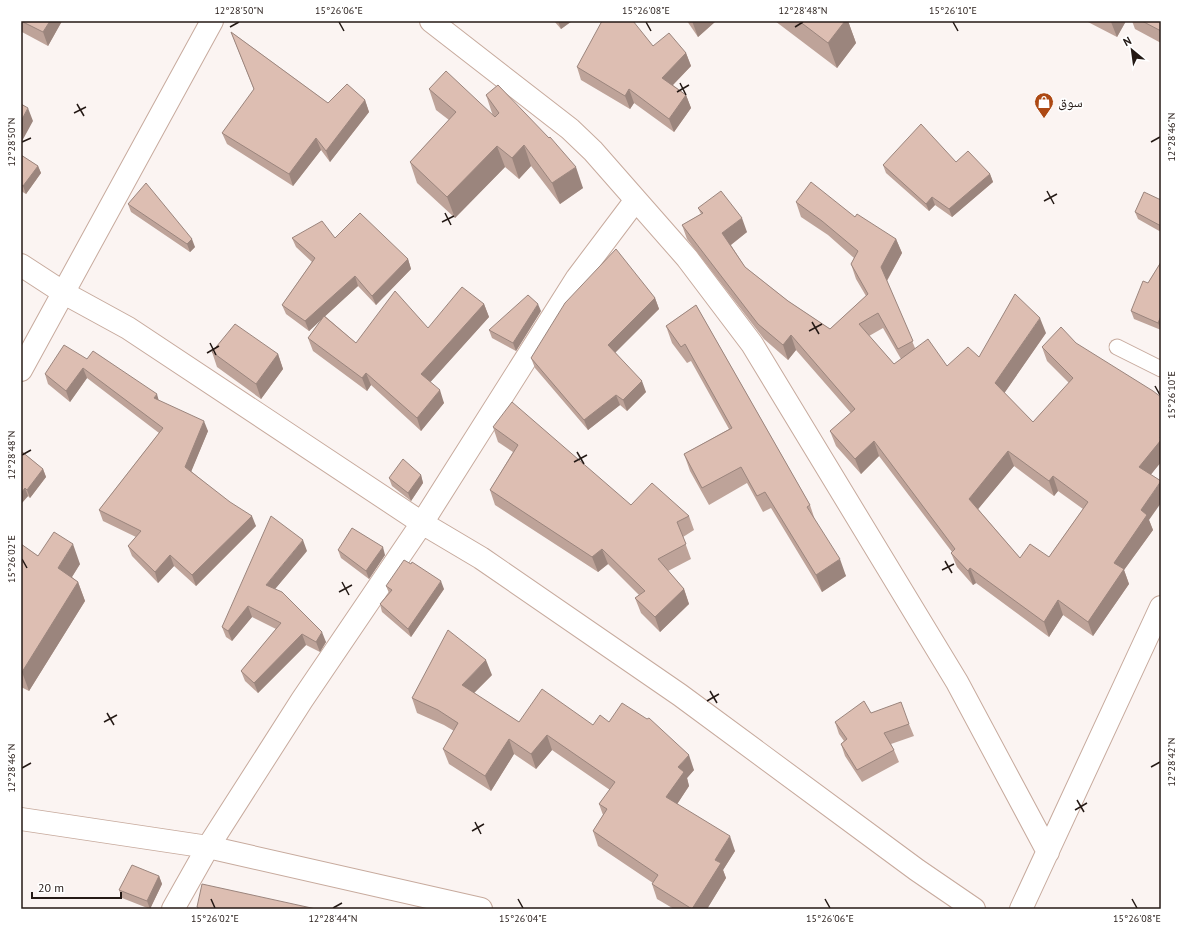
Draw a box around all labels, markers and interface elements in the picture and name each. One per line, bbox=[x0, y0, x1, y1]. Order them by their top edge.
text: 12°28'50"N bbox=[214, 4, 264, 17]
text: 15°26'06"E bbox=[315, 4, 363, 17]
text: 15°26'08"E bbox=[622, 4, 670, 17]
text: 12°28'48"N bbox=[778, 4, 828, 17]
text: 15°26'10"E bbox=[929, 4, 977, 17]
north arrow bbox=[1112, 30, 1152, 70]
text: N bbox=[1121, 33, 1134, 49]
shop icon: سوق bbox=[1033, 91, 1055, 119]
place label: سوق bbox=[1058, 93, 1083, 111]
text: 12°28'46"N bbox=[1165, 112, 1178, 162]
text: 12°28'50"N bbox=[5, 117, 18, 167]
text: 15°26'10"E bbox=[1165, 371, 1178, 419]
text: 12°28'48"N bbox=[5, 430, 18, 480]
text: 15°26'02"E bbox=[5, 535, 18, 583]
text: 12°28'42"N bbox=[1165, 737, 1178, 787]
text: 12°28'46"N bbox=[5, 743, 18, 793]
scale bar bbox=[32, 874, 121, 900]
text: 20 m bbox=[38, 880, 64, 895]
text: 15°26'02"E bbox=[191, 912, 239, 925]
text: 12°28'44"N bbox=[308, 912, 358, 925]
text: 15°26'04"E bbox=[499, 912, 547, 925]
text: 15°26'06"E bbox=[806, 912, 854, 925]
text: 15°26'08"E bbox=[1113, 912, 1161, 925]

